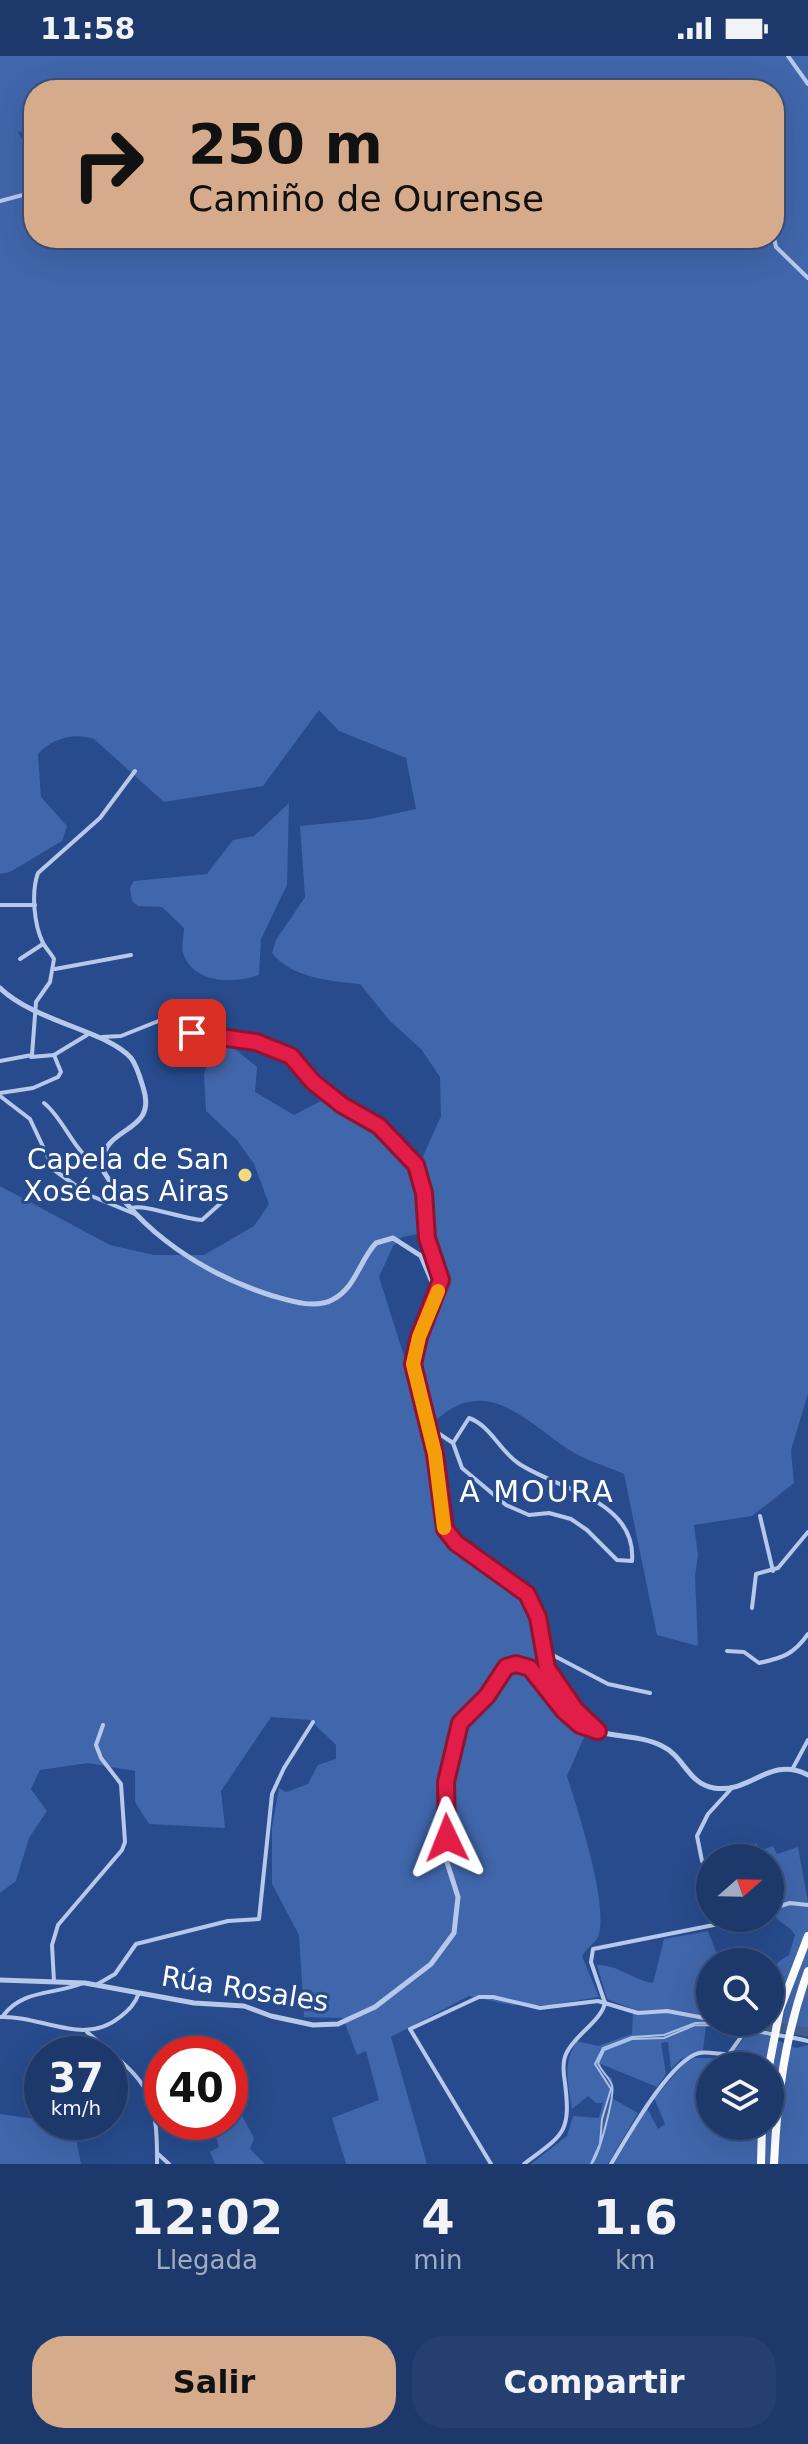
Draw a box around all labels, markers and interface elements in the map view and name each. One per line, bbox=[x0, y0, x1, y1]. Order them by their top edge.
text: 11:58 bbox=[40, 11, 136, 46]
text: 250 m bbox=[188, 111, 383, 176]
icon: right bbox=[56, 112, 160, 216]
text: Camiño de Ourense bbox=[188, 178, 544, 219]
pin bbox=[158, 999, 226, 1067]
icon: arrive bbox=[170, 1011, 214, 1055]
place label: Capela de San Xosé das Airas bbox=[23, 1143, 229, 1208]
marker: Capela de San Xosé das Airas bbox=[236, 1166, 254, 1184]
district label: A MOURA bbox=[459, 1474, 615, 1509]
position arrow bbox=[405, 1796, 489, 1880]
north arrow bbox=[696, 1844, 784, 1932]
map controls bbox=[696, 1844, 784, 2140]
button: search bbox=[696, 1948, 784, 2036]
street label: Rúa Rosales bbox=[159, 1960, 331, 2018]
speed limit sign: 40 bbox=[144, 2036, 248, 2140]
button: layers bbox=[696, 2052, 784, 2140]
text: 37 bbox=[48, 2055, 104, 2101]
text: km/h bbox=[51, 2096, 101, 2120]
text: 12:02 bbox=[130, 2189, 283, 2245]
text: 4 bbox=[421, 2189, 455, 2245]
text: 1.6 bbox=[593, 2189, 678, 2245]
text: Llegada bbox=[155, 2245, 258, 2275]
text: min bbox=[413, 2245, 462, 2275]
text: km bbox=[615, 2245, 655, 2275]
button: Salir bbox=[32, 2336, 396, 2428]
button: Compartir bbox=[412, 2336, 776, 2428]

